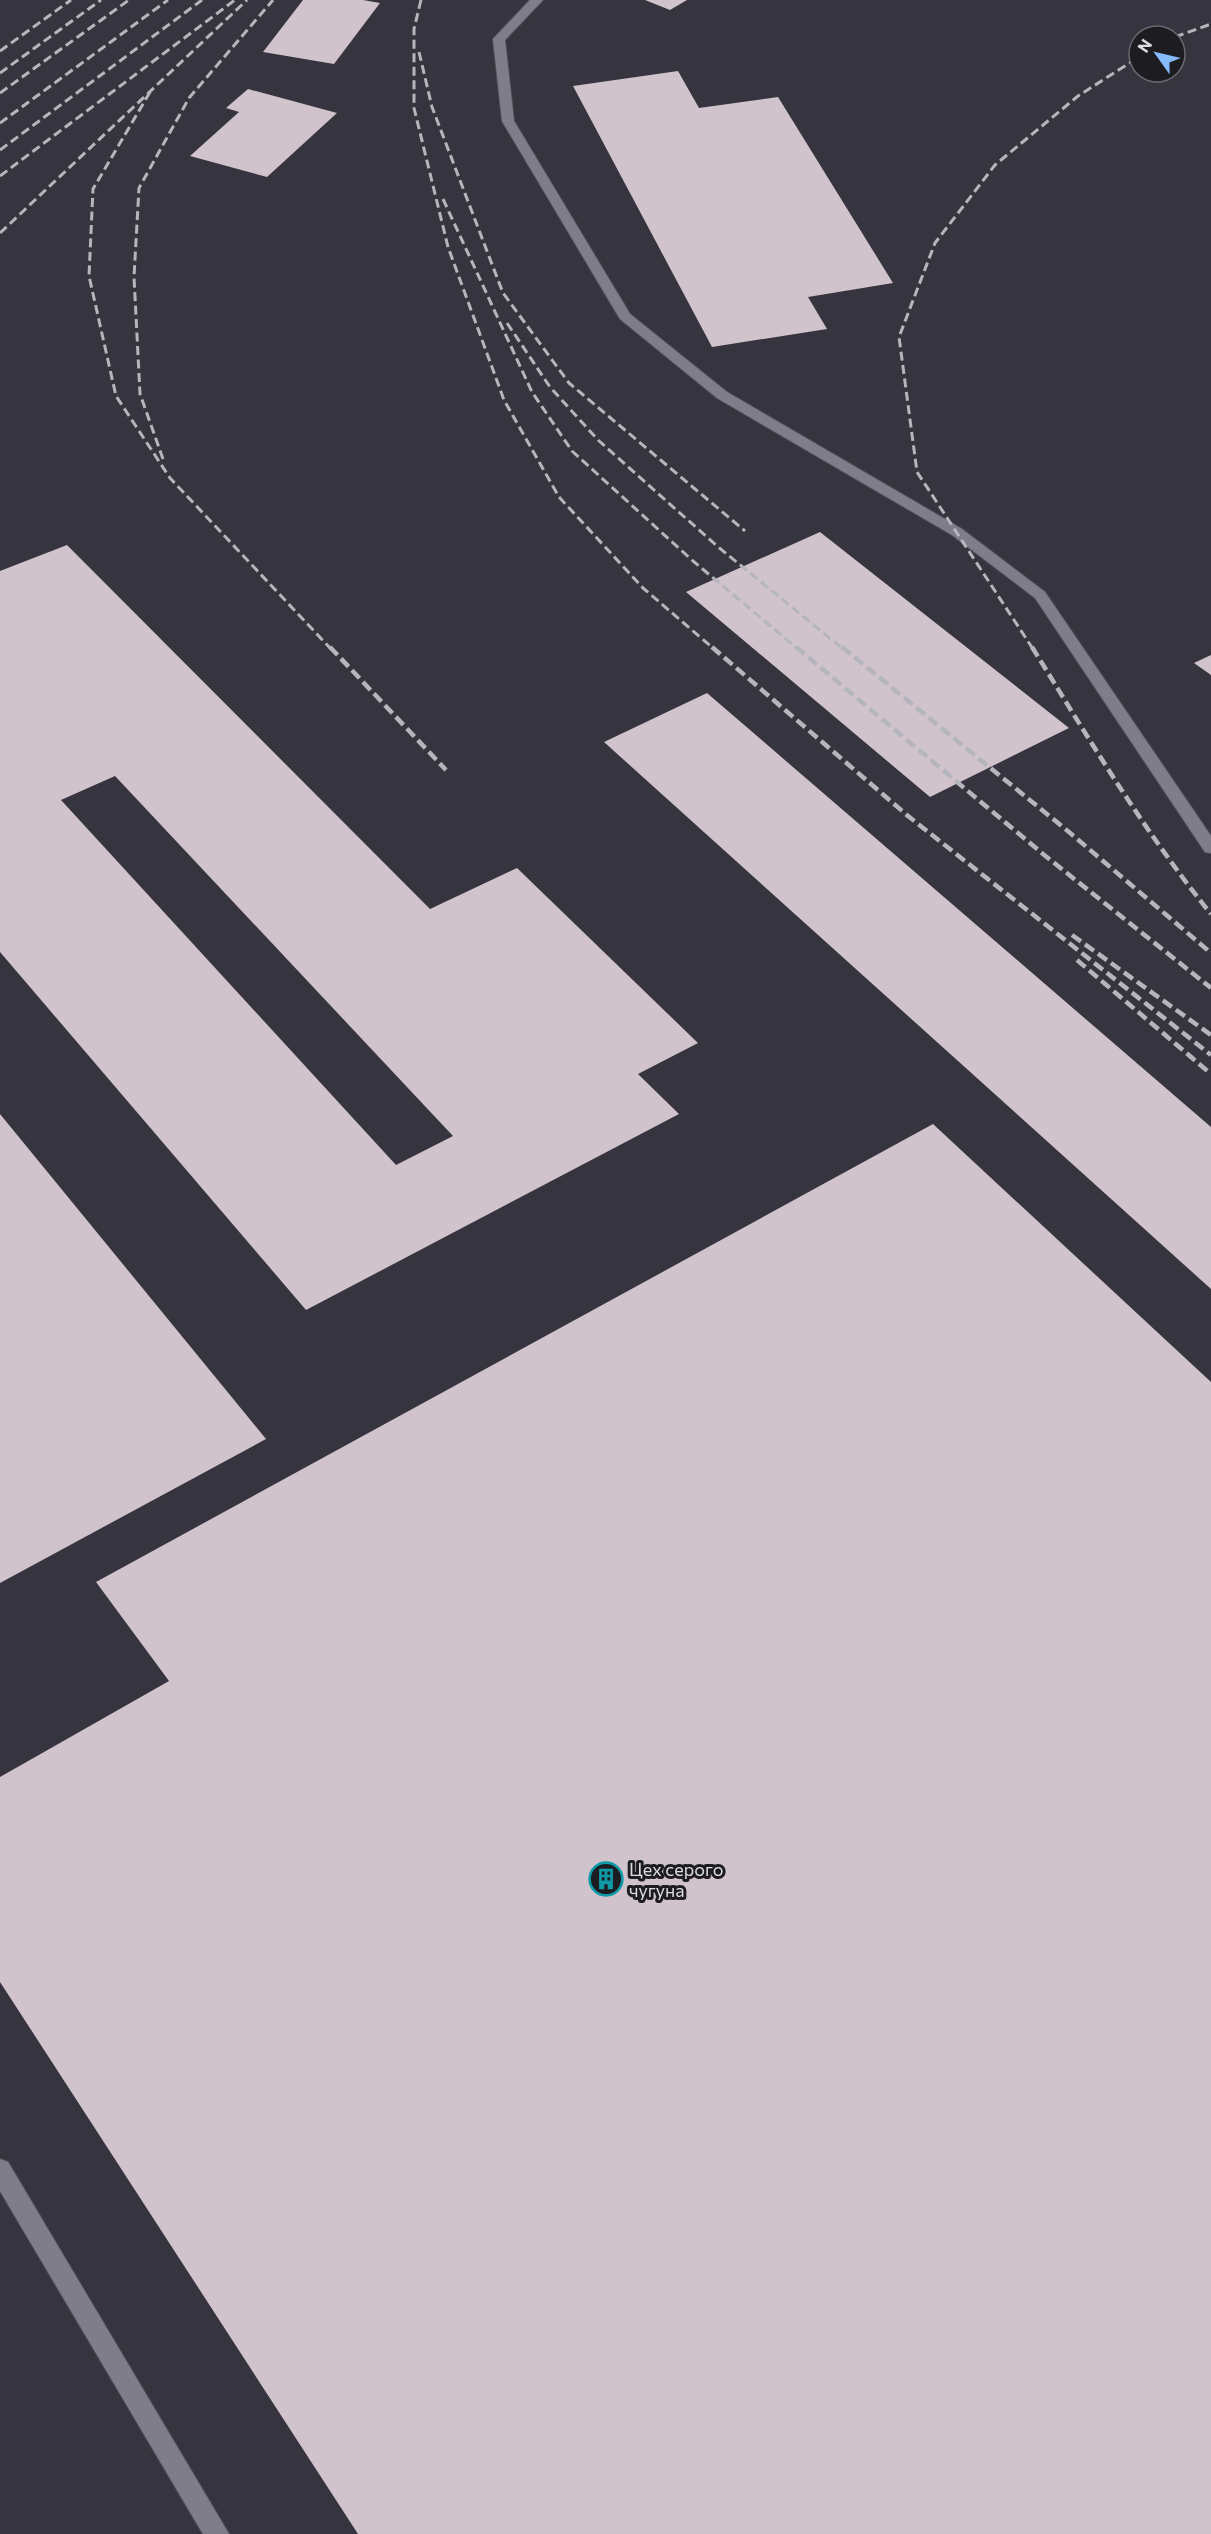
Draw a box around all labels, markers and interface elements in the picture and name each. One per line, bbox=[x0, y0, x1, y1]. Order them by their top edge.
north arrow bbox=[1127, 24, 1187, 84]
text: N bbox=[1133, 35, 1155, 56]
place label: Цех серого чугуна bbox=[629, 1858, 723, 1901]
building icon: Цех серого чугуна bbox=[588, 1861, 624, 1897]

